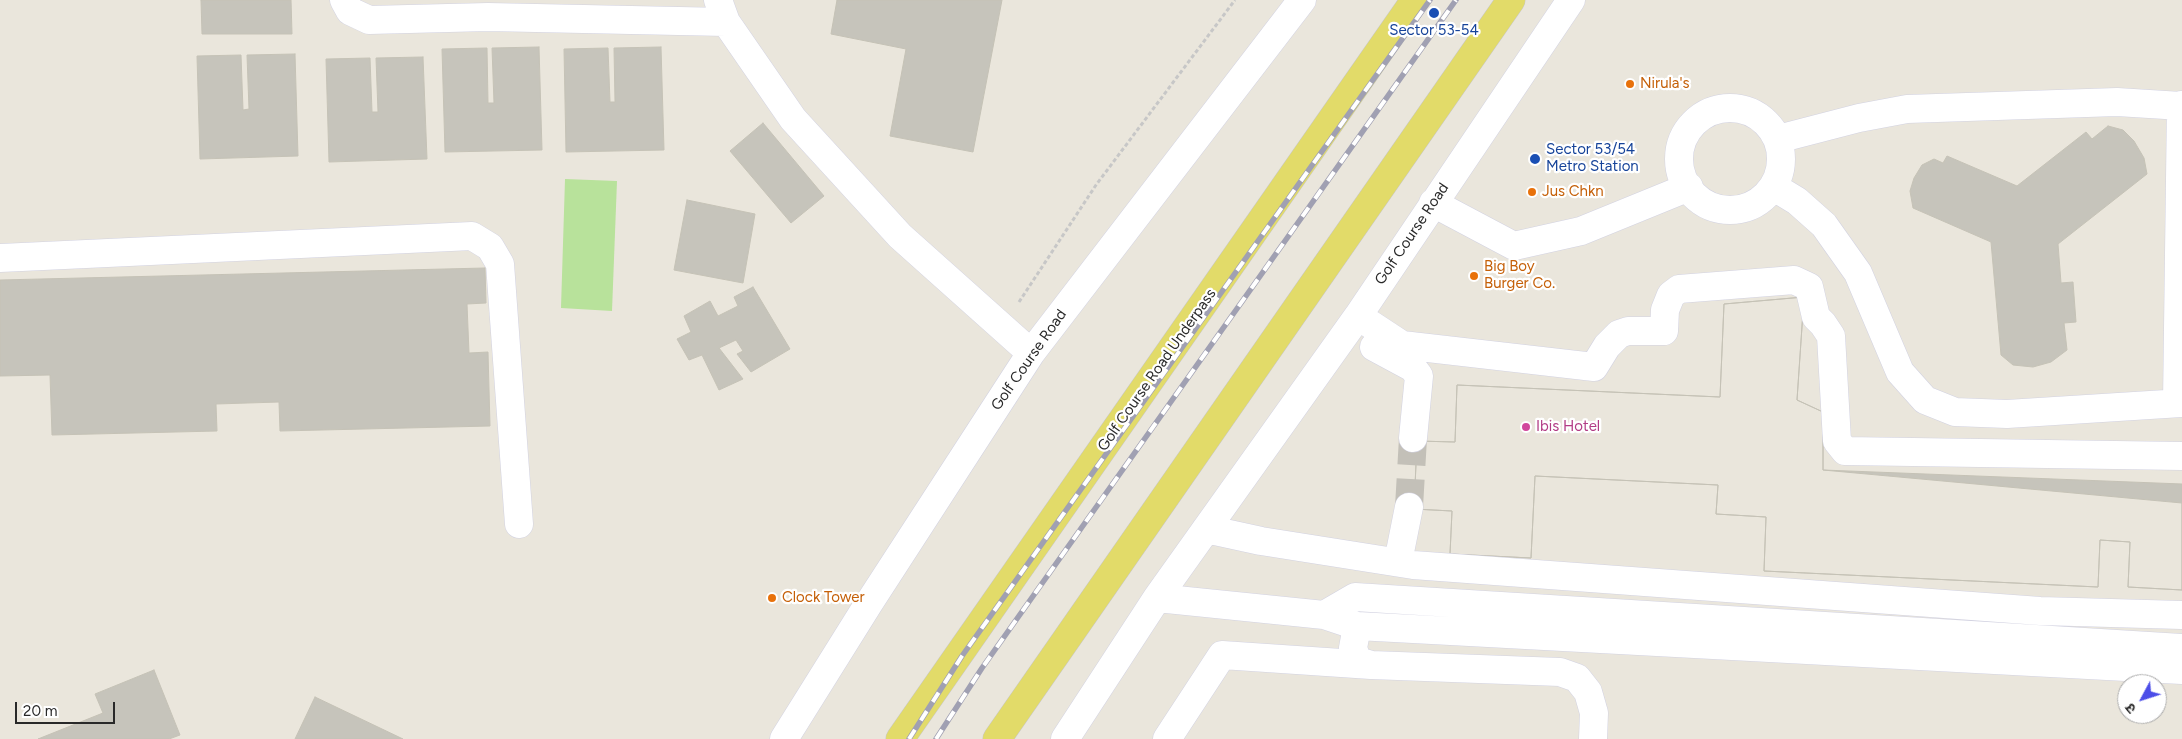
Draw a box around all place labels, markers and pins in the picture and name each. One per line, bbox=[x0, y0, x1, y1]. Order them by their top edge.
marker: Sector 53-54 bbox=[1427, 6, 1441, 20]
place label: Sector 53-54 bbox=[1389, 22, 1479, 40]
place label: Nirula's bbox=[1640, 75, 1689, 93]
marker: Nirula's bbox=[1624, 78, 1636, 90]
place label: Sector 53/54 Metro Station bbox=[1546, 141, 1639, 176]
marker: Sector 53/54 Metro Station bbox=[1528, 152, 1542, 166]
place label: Jus Chkn bbox=[1542, 183, 1604, 201]
marker: Jus Chkn bbox=[1526, 186, 1538, 198]
place label: Big Boy Burger Co. bbox=[1484, 258, 1555, 293]
marker: Big Boy Burger Co. bbox=[1468, 270, 1480, 282]
place label: Ibis Hotel bbox=[1536, 418, 1600, 436]
marker: Ibis Hotel bbox=[1520, 421, 1532, 433]
place label: Clock Tower bbox=[782, 589, 865, 607]
marker: Clock Tower bbox=[766, 592, 778, 604]

